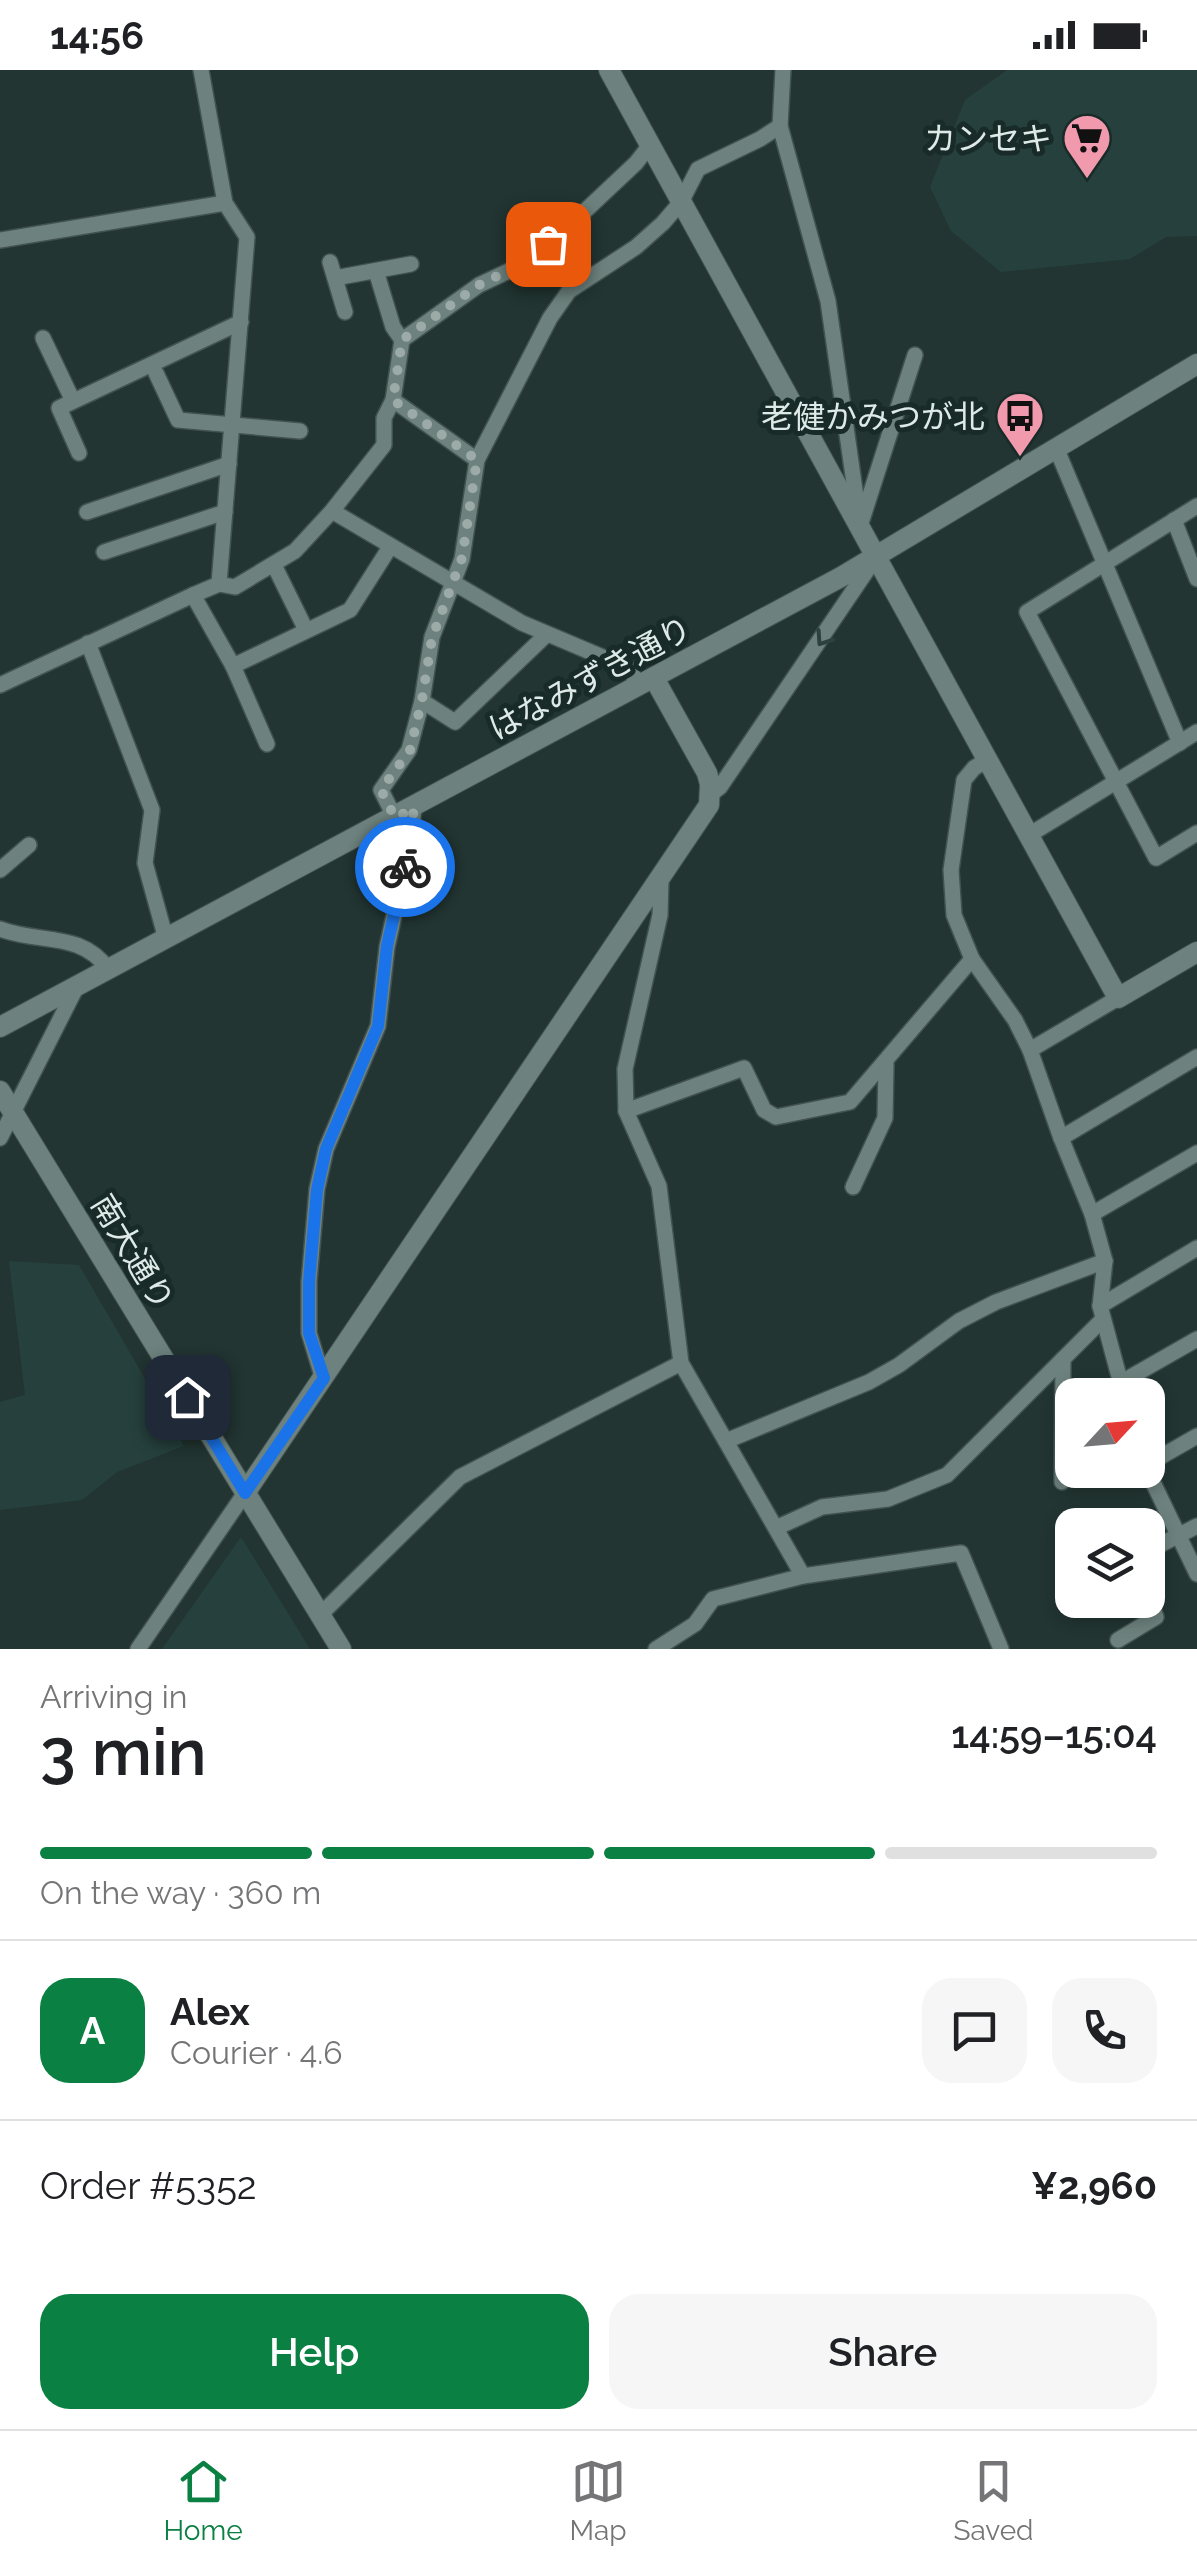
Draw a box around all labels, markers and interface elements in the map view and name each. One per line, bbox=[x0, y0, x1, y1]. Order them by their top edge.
text: 14:56 bbox=[50, 13, 144, 58]
supermarket icon: カンセキ bbox=[1061, 112, 1113, 180]
place label: カンセキ bbox=[924, 120, 1052, 157]
pin bbox=[506, 202, 591, 287]
icon: bag bbox=[521, 217, 576, 272]
bus stop icon: 老健かみつが北 bbox=[994, 390, 1046, 458]
place label: 老健かみつが北 bbox=[761, 398, 985, 435]
street label: はなみずき通り bbox=[482, 609, 698, 747]
one-way arrow bbox=[817, 627, 835, 646]
courier bbox=[355, 817, 455, 917]
icon: bike bbox=[378, 840, 433, 895]
street label: 南大通り bbox=[84, 1188, 182, 1316]
pin bbox=[145, 1355, 230, 1440]
icon: home bbox=[160, 1370, 215, 1425]
north arrow bbox=[1055, 1378, 1165, 1488]
map controls bbox=[1055, 1378, 1165, 1618]
button: layers bbox=[1055, 1508, 1165, 1618]
text: Arriving in bbox=[40, 1678, 187, 1715]
text: 14:59–15:04 bbox=[951, 1712, 1157, 1757]
text: 3 min bbox=[40, 1714, 207, 1790]
text: On the way · 360 m bbox=[40, 1874, 321, 1911]
button: chat bbox=[922, 1978, 1027, 2083]
button: phone bbox=[1052, 1978, 1157, 2083]
text: Alex bbox=[170, 1989, 250, 2034]
text: A bbox=[80, 2008, 105, 2053]
text: Courier · 4.6 bbox=[170, 2034, 343, 2071]
text: Order #5352 bbox=[40, 2163, 257, 2208]
text: ¥2,960 bbox=[1031, 2163, 1157, 2208]
button: Help bbox=[40, 2294, 589, 2409]
button: Share bbox=[609, 2294, 1157, 2409]
tab: Home bbox=[163, 2454, 243, 2547]
tab: Map bbox=[570, 2454, 627, 2547]
tab: Saved bbox=[953, 2454, 1034, 2547]

